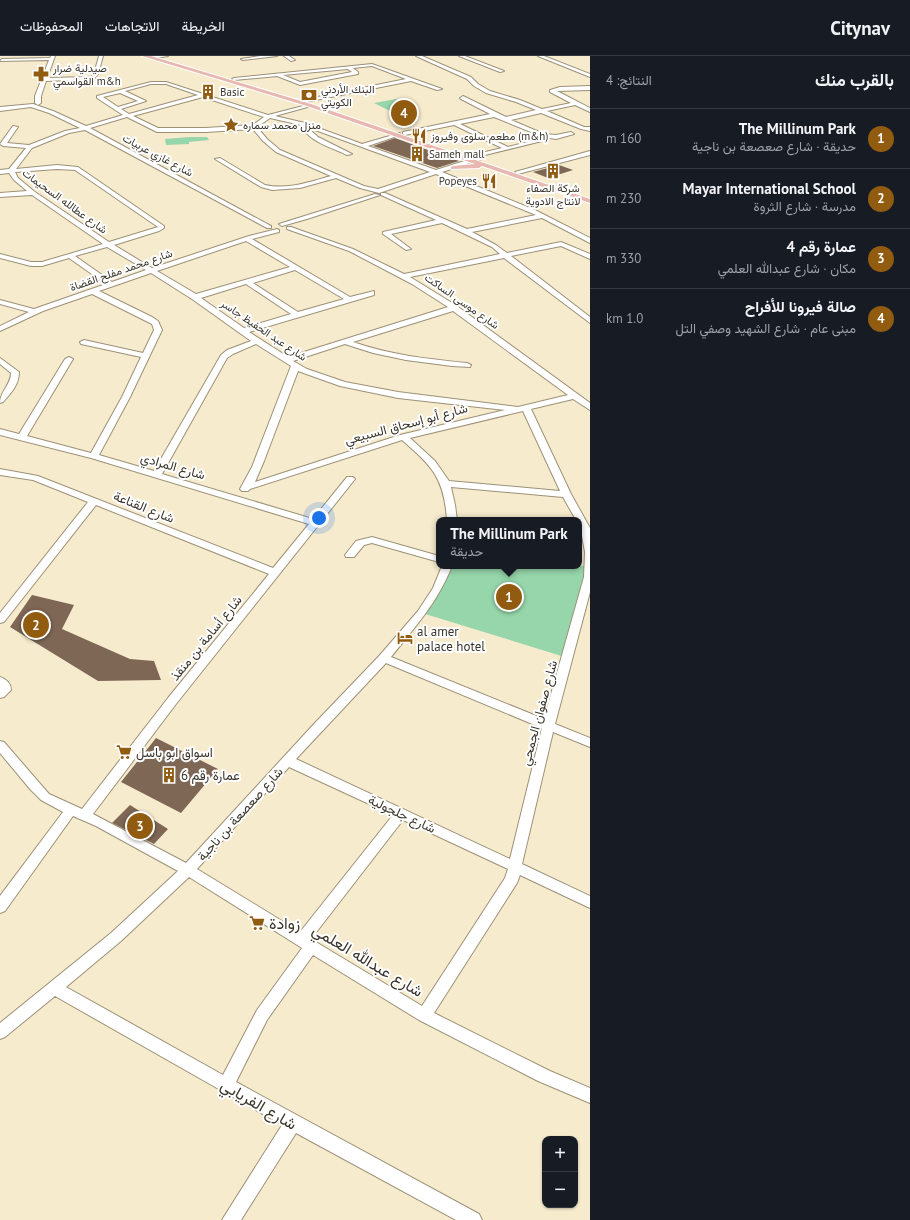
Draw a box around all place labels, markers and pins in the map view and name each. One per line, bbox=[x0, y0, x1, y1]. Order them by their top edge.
place label: صيدلية ضرار القواسمي m&h bbox=[52, 61, 121, 91]
pharmacy icon: صيدلية ضرار القواسمي m&h bbox=[32, 65, 50, 83]
place label: البنك الأردني الكويتي bbox=[321, 82, 374, 112]
building icon: Basic bbox=[199, 83, 217, 101]
place label: Basic bbox=[220, 85, 244, 99]
bank icon: البنك الأردني الكويتي bbox=[300, 86, 318, 104]
pin: 4 bbox=[391, 98, 417, 128]
place icon: منزل محمد سماره bbox=[222, 116, 240, 134]
place label: منزل محمد سماره bbox=[243, 118, 321, 132]
restaurant icon: مطعم سلوى وفيروز (m&h) bbox=[410, 127, 428, 145]
place label: مطعم سلوى وفيروز (m&h) bbox=[430, 129, 548, 144]
building icon: Sameh mall bbox=[408, 145, 426, 163]
place label: Sameh mall bbox=[429, 147, 485, 161]
building icon: شركة الصفاء لانتاج الادوية bbox=[544, 162, 562, 180]
restaurant icon: Popeyes bbox=[480, 172, 498, 190]
place label: Popeyes bbox=[439, 174, 477, 188]
place label: شركة الصفاء لانتاج الادوية bbox=[526, 181, 580, 209]
pin: 1 bbox=[496, 582, 522, 612]
pin: 2 bbox=[23, 610, 49, 640]
place label: al amer palace hotel bbox=[417, 623, 485, 655]
hotel icon: al amer palace hotel bbox=[396, 629, 414, 647]
supermarket icon: اسواق ابو باسل bbox=[115, 743, 133, 761]
place label: اسواق ابو باسل bbox=[136, 744, 213, 761]
building icon: عمارة رقم 6 bbox=[160, 766, 178, 784]
place label: عمارة رقم 6 bbox=[181, 767, 240, 784]
pin: 3 bbox=[127, 811, 153, 841]
place label: زوادة bbox=[269, 913, 300, 934]
supermarket icon: زوادة bbox=[248, 914, 266, 932]

